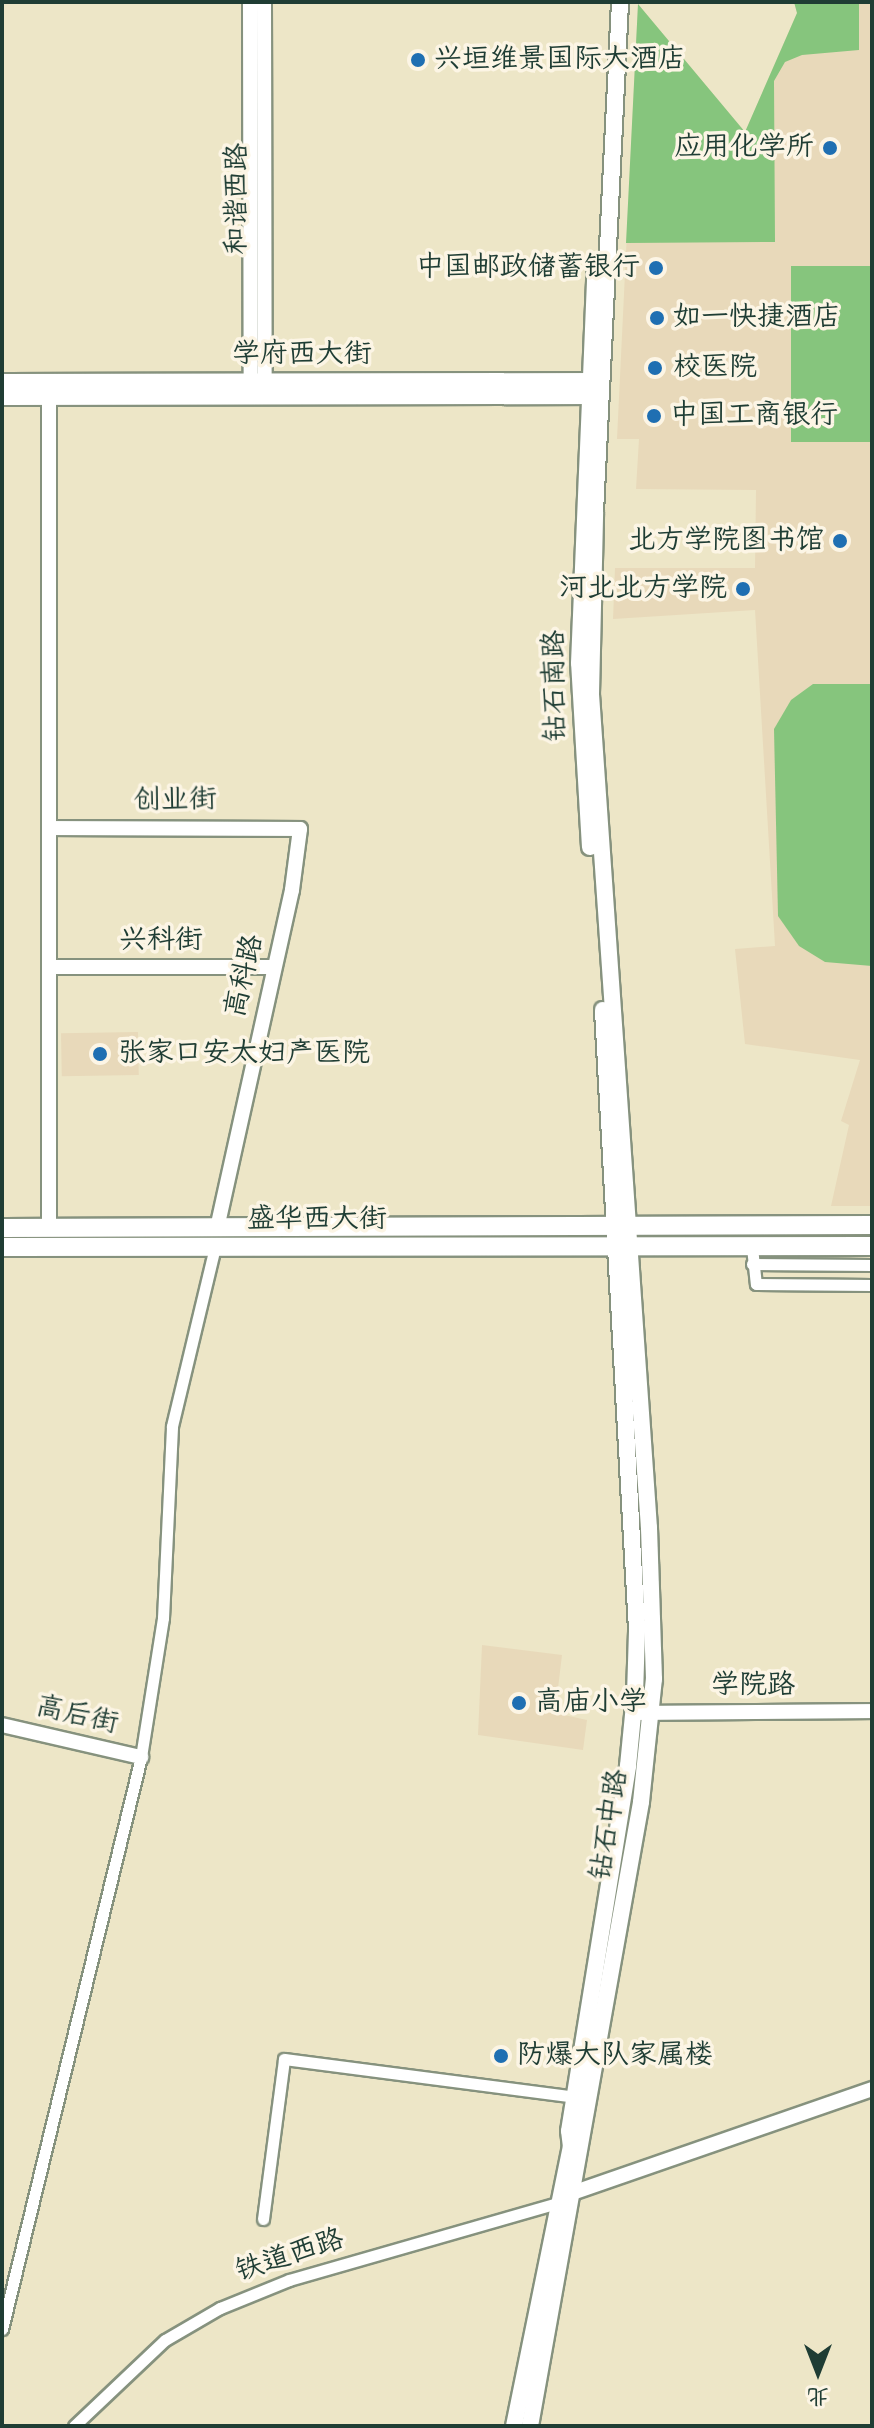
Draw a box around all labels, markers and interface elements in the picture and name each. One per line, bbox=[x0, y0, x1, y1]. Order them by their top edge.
place label: 兴垣维景国际大酒店 bbox=[434, 43, 686, 77]
marker: 兴垣维景国际大酒店 bbox=[409, 51, 427, 69]
place label: 应用化学所 bbox=[674, 131, 814, 165]
marker: 应用化学所 bbox=[821, 139, 839, 157]
street label: 和谐西路 bbox=[221, 143, 255, 255]
place label: 中国邮政储蓄银行 bbox=[416, 251, 640, 285]
marker: 中国邮政储蓄银行 bbox=[647, 259, 665, 277]
place label: 如一快捷酒店 bbox=[673, 301, 841, 335]
marker: 如一快捷酒店 bbox=[648, 309, 666, 327]
street label: 学府西大街 bbox=[232, 338, 372, 372]
place label: 校医院 bbox=[673, 351, 757, 385]
marker: 校医院 bbox=[644, 357, 666, 379]
place label: 中国工商银行 bbox=[670, 399, 838, 433]
marker: 中国工商银行 bbox=[645, 407, 663, 425]
place label: 北方学院图书馆 bbox=[628, 524, 824, 558]
marker: 北方学院图书馆 bbox=[831, 532, 849, 550]
place label: 河北北方学院 bbox=[559, 572, 727, 606]
marker: 河北北方学院 bbox=[734, 580, 752, 598]
street label: 钻石南路 bbox=[538, 630, 574, 742]
street label: 创业街 bbox=[133, 783, 217, 819]
street label: 兴科街 bbox=[119, 924, 203, 958]
street label: 高科路 bbox=[219, 931, 271, 1021]
place label: 张家口安太妇产医院 bbox=[118, 1037, 370, 1071]
marker: 张家口安太妇产医院 bbox=[89, 1043, 111, 1065]
street label: 盛华西大街 bbox=[247, 1203, 387, 1237]
street label: 学院路 bbox=[711, 1669, 795, 1703]
place label: 高庙小学 bbox=[535, 1686, 647, 1720]
street label: 高后街 bbox=[32, 1690, 122, 1742]
marker: 高庙小学 bbox=[510, 1694, 528, 1712]
street label: 钻石中路 bbox=[585, 1767, 635, 1883]
place label: 防爆大队家属楼 bbox=[517, 2039, 713, 2073]
marker: 防爆大队家属楼 bbox=[492, 2047, 510, 2065]
street label: 铁道西路 bbox=[232, 2223, 348, 2289]
north arrow bbox=[778, 2332, 858, 2412]
text: 北 bbox=[807, 2382, 829, 2410]

